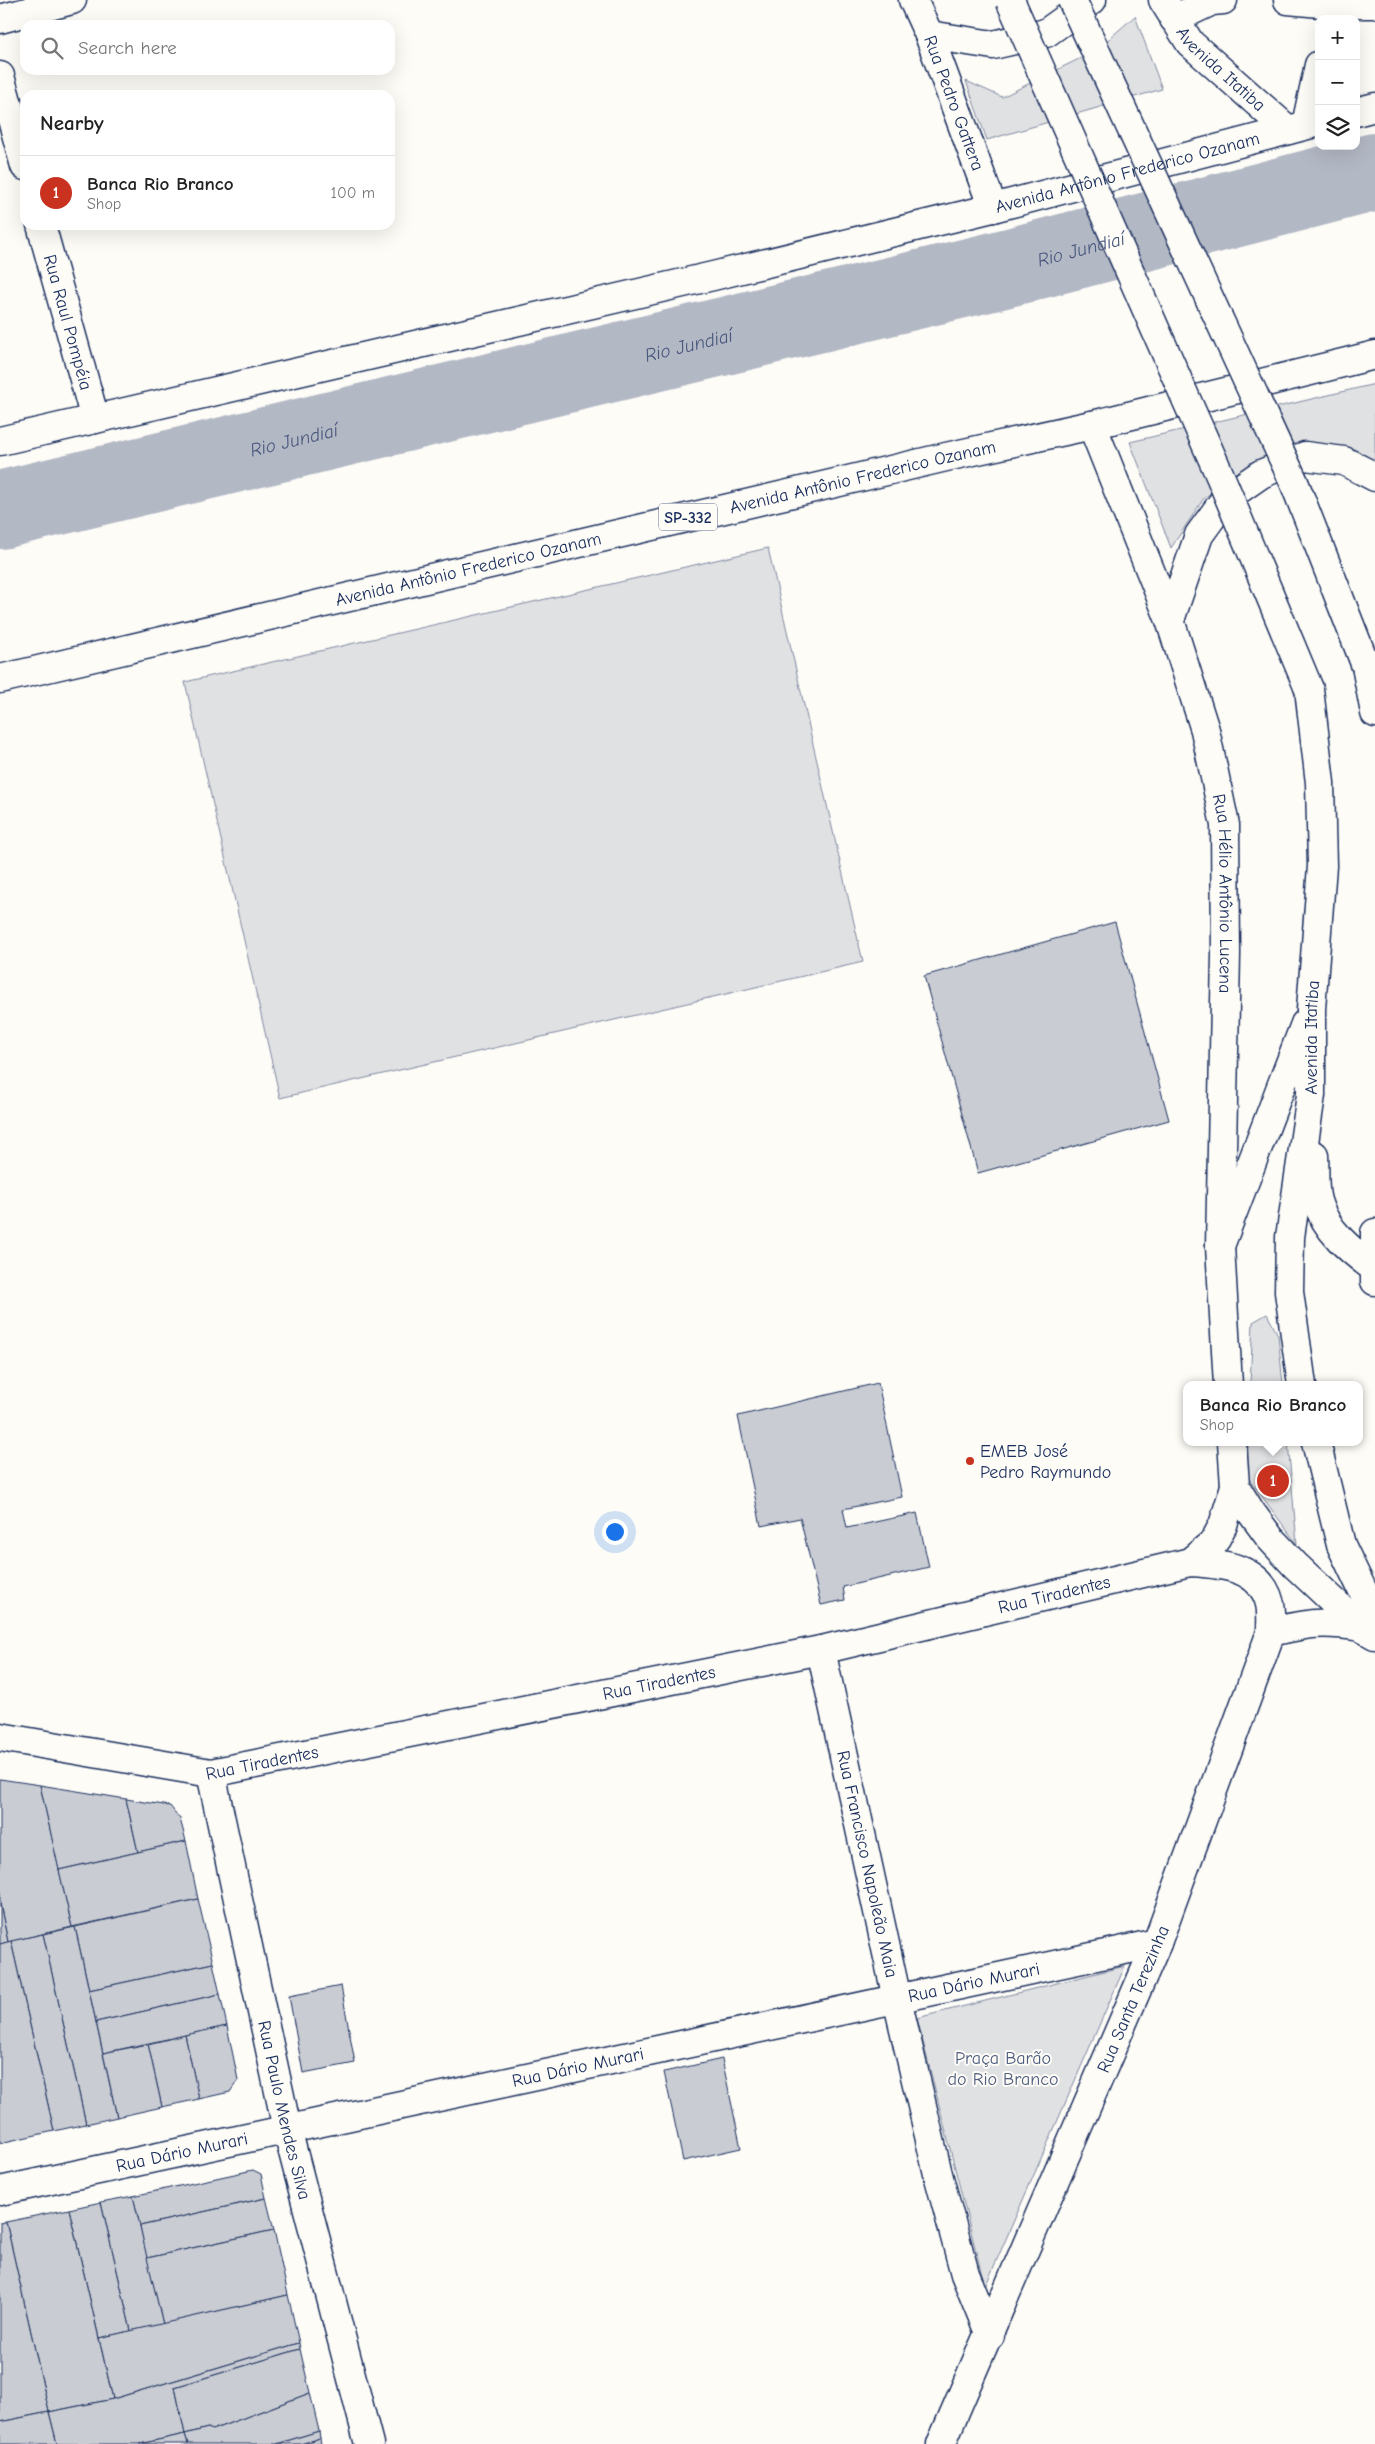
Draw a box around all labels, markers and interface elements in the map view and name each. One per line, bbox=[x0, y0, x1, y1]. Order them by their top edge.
map controls bbox=[1315, 15, 1360, 150]
button: + bbox=[1315, 15, 1360, 60]
search box bbox=[20, 20, 395, 75]
street label: Avenida Itatiba bbox=[1172, 23, 1270, 116]
street label: Rua Pedro Gattera bbox=[919, 33, 988, 174]
icon: search bbox=[38, 34, 66, 62]
text: Search here bbox=[78, 37, 177, 59]
button: − bbox=[1315, 60, 1360, 105]
button: layers bbox=[1315, 105, 1360, 150]
text: Nearby bbox=[40, 111, 104, 135]
street label: Avenida Antônio Frederico Ozanam bbox=[993, 128, 1262, 218]
text: Banca Rio Branco bbox=[87, 173, 234, 195]
text: 1 bbox=[53, 184, 59, 202]
text: 100 m bbox=[331, 184, 375, 202]
text: Shop bbox=[87, 195, 121, 213]
water label: Rio Jundiaí bbox=[1035, 227, 1130, 272]
street label: Rua Raul Pompéia bbox=[39, 252, 96, 393]
water label: Rio Jundiaí bbox=[642, 324, 737, 367]
water label: Rio Jundiaí bbox=[248, 419, 343, 462]
street label: Avenida Antônio Frederico Ozanam bbox=[728, 436, 998, 518]
road number: SP-332 bbox=[659, 504, 717, 530]
street label: Avenida Antônio Frederico Ozanam bbox=[333, 528, 603, 611]
street label: Rua Hélio Antônio Lucena bbox=[1208, 792, 1236, 994]
street label: Avenida Itatiba bbox=[1301, 979, 1324, 1095]
popup bbox=[1183, 1381, 1363, 1446]
text: Banca Rio Branco bbox=[1200, 1394, 1346, 1416]
text: Shop bbox=[1200, 1416, 1234, 1434]
place label: EMEB José Pedro Raymundo bbox=[980, 1441, 1111, 1483]
marker: EMEB José Pedro Raymundo bbox=[964, 1455, 976, 1467]
pin: 1 bbox=[1257, 1462, 1289, 1500]
your location bbox=[602, 1519, 628, 1545]
street label: Rua Tiradentes bbox=[996, 1571, 1112, 1618]
street label: Rua Tiradentes bbox=[601, 1662, 717, 1705]
street label: Rua Tiradentes bbox=[204, 1742, 320, 1785]
street label: Rua Francisco Napoleão Maia bbox=[832, 1748, 902, 1980]
street label: Rua Santa Terezinha bbox=[1093, 1922, 1174, 2076]
street label: Rua Dário Murari bbox=[906, 1958, 1042, 2007]
street label: Rua Paulo Mendes Silva bbox=[253, 2019, 315, 2202]
street label: Rua Dário Murari bbox=[510, 2043, 646, 2092]
park label: Praça Barão do Rio Branco bbox=[948, 2048, 1058, 2090]
street label: Rua Dário Murari bbox=[114, 2128, 250, 2177]

